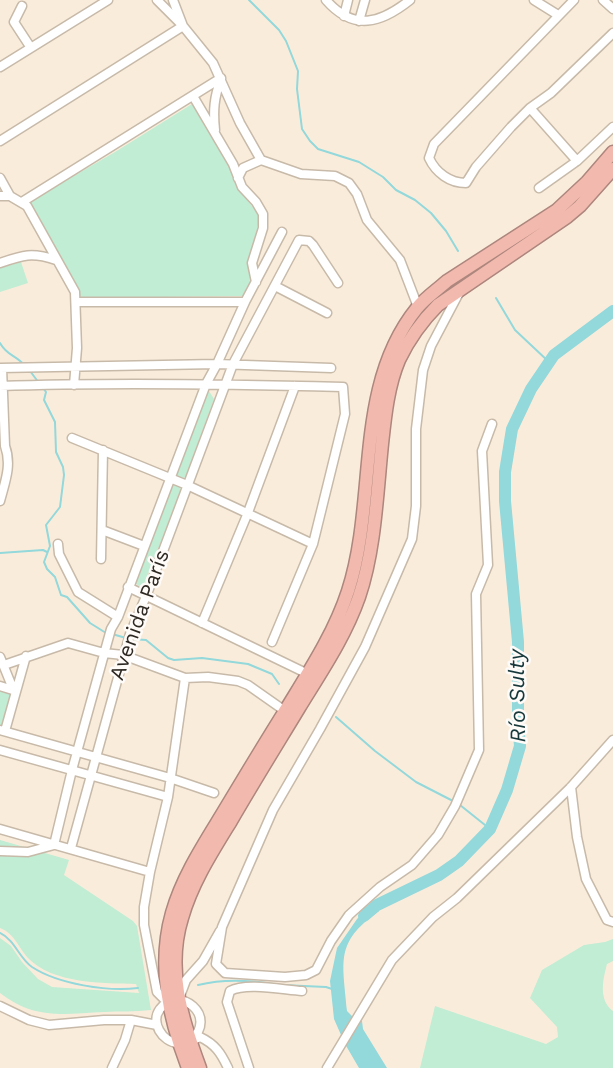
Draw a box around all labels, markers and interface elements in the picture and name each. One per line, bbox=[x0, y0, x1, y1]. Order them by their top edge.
street label: Avenida París bbox=[105, 546, 175, 684]
water label: Río Sulty bbox=[504, 649, 532, 743]

